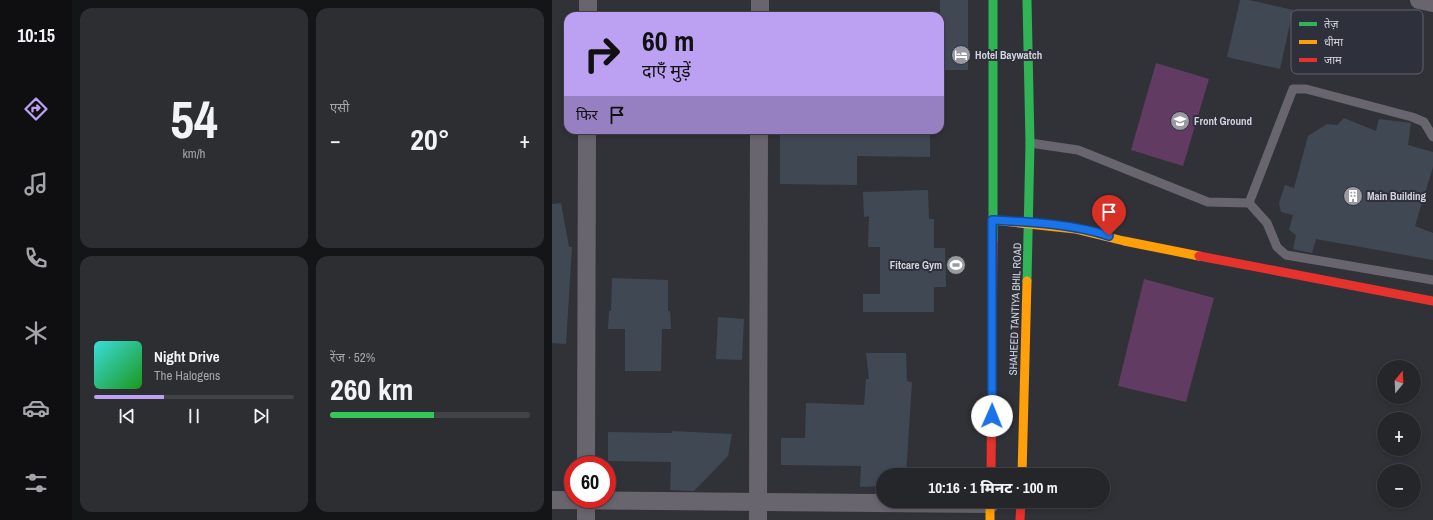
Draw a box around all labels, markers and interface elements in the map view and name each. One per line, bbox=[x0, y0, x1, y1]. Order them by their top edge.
legend bbox=[1291, 10, 1423, 74]
text: तेज़ bbox=[1324, 17, 1339, 31]
text: 60 m bbox=[642, 22, 694, 60]
text: 10:15 bbox=[17, 23, 55, 48]
icon: right bbox=[576, 28, 628, 80]
text: धीमा bbox=[1324, 35, 1343, 49]
hotel icon: Hotel Baywatch bbox=[950, 44, 972, 66]
place label: Hotel Baywatch bbox=[975, 48, 1042, 62]
text: जाम bbox=[1324, 53, 1342, 67]
text: दाएँ मुड़ें bbox=[642, 58, 691, 83]
text: 54 bbox=[170, 84, 218, 154]
icon: directions bbox=[22, 95, 50, 123]
text: एसी bbox=[330, 99, 349, 116]
text: फिर bbox=[576, 104, 598, 125]
icon: arrive bbox=[606, 104, 628, 126]
school or university icon: Front Ground bbox=[1169, 110, 1191, 132]
place label: Front Ground bbox=[1194, 114, 1252, 128]
text: 20° bbox=[410, 119, 450, 159]
text: − bbox=[330, 125, 341, 155]
text: + bbox=[519, 125, 530, 155]
text: km/h bbox=[182, 145, 206, 162]
icon: music bbox=[22, 170, 50, 198]
building icon: Main Building bbox=[1342, 185, 1364, 207]
place label: Main Building bbox=[1367, 189, 1427, 203]
pin bbox=[1092, 195, 1126, 236]
icon: arrive bbox=[1098, 201, 1120, 223]
street label: SHAHEED TANTIYA BHIL ROAD bbox=[1006, 242, 1024, 376]
icon: phone bbox=[22, 244, 50, 272]
sports icon: Fitcare Gym bbox=[945, 254, 967, 276]
place label: Fitcare Gym bbox=[890, 258, 942, 272]
icon: climate bbox=[22, 319, 50, 347]
text: Night Drive bbox=[154, 346, 220, 367]
text: रेंज · 52% bbox=[330, 349, 375, 366]
north arrow bbox=[1377, 360, 1421, 404]
map controls bbox=[1377, 360, 1421, 508]
text: The Halogens bbox=[154, 367, 220, 384]
text: 260 km bbox=[330, 369, 413, 409]
icon: car bbox=[22, 394, 50, 422]
position arrow bbox=[971, 395, 1013, 437]
icon: previous bbox=[116, 405, 138, 427]
icon: pause bbox=[183, 405, 205, 427]
icon: next bbox=[250, 405, 272, 427]
button: + bbox=[1377, 412, 1421, 456]
speed limit sign: 60 bbox=[564, 456, 616, 508]
button: − bbox=[1377, 464, 1421, 508]
icon: filters bbox=[22, 469, 50, 497]
text: 10:16 · 1 मिनट · 100 m bbox=[928, 477, 1058, 498]

